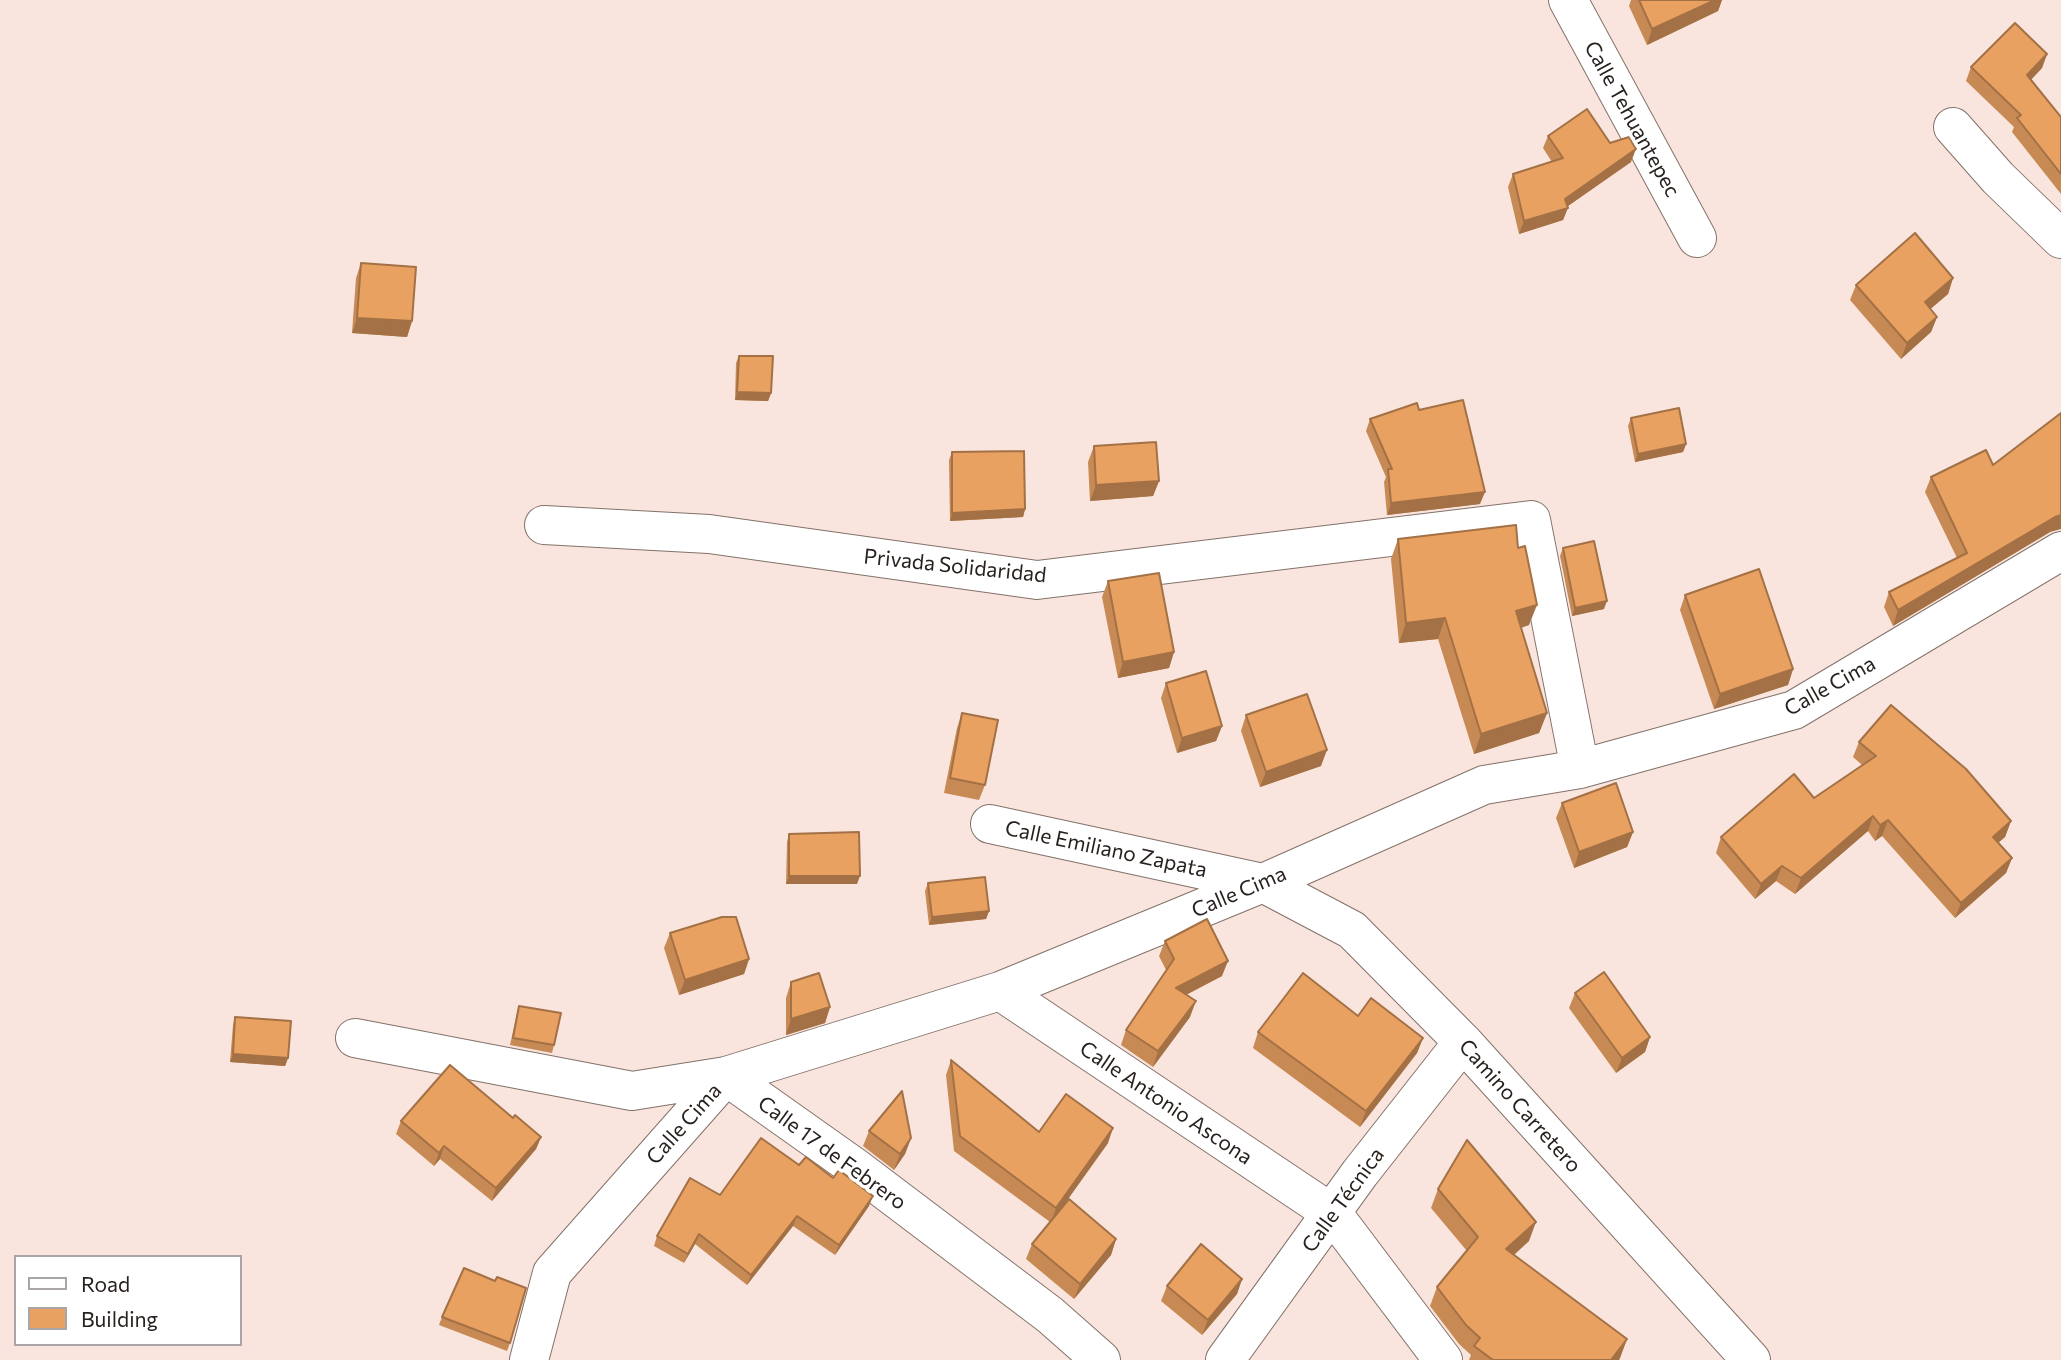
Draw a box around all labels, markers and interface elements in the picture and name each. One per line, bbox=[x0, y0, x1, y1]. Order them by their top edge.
street label: Calle Tehuantepec bbox=[1579, 37, 1685, 201]
street label: Privada Solidaridad bbox=[862, 544, 1048, 588]
street label: Calle Cima bbox=[1780, 651, 1880, 721]
street label: Calle Emiliano Zapata bbox=[1003, 815, 1209, 883]
street label: Calle Cima bbox=[1188, 861, 1290, 923]
street label: Camino Carretero bbox=[1454, 1034, 1586, 1178]
street label: Calle Antonio Ascona bbox=[1075, 1036, 1257, 1170]
street label: Calle Cima bbox=[641, 1078, 727, 1170]
street label: Calle 17 de Febrero bbox=[753, 1091, 911, 1215]
street label: Calle Técnica bbox=[1297, 1143, 1389, 1257]
legend bbox=[14, 1255, 242, 1346]
text: Road bbox=[81, 1271, 130, 1296]
text: Building bbox=[81, 1306, 158, 1331]

